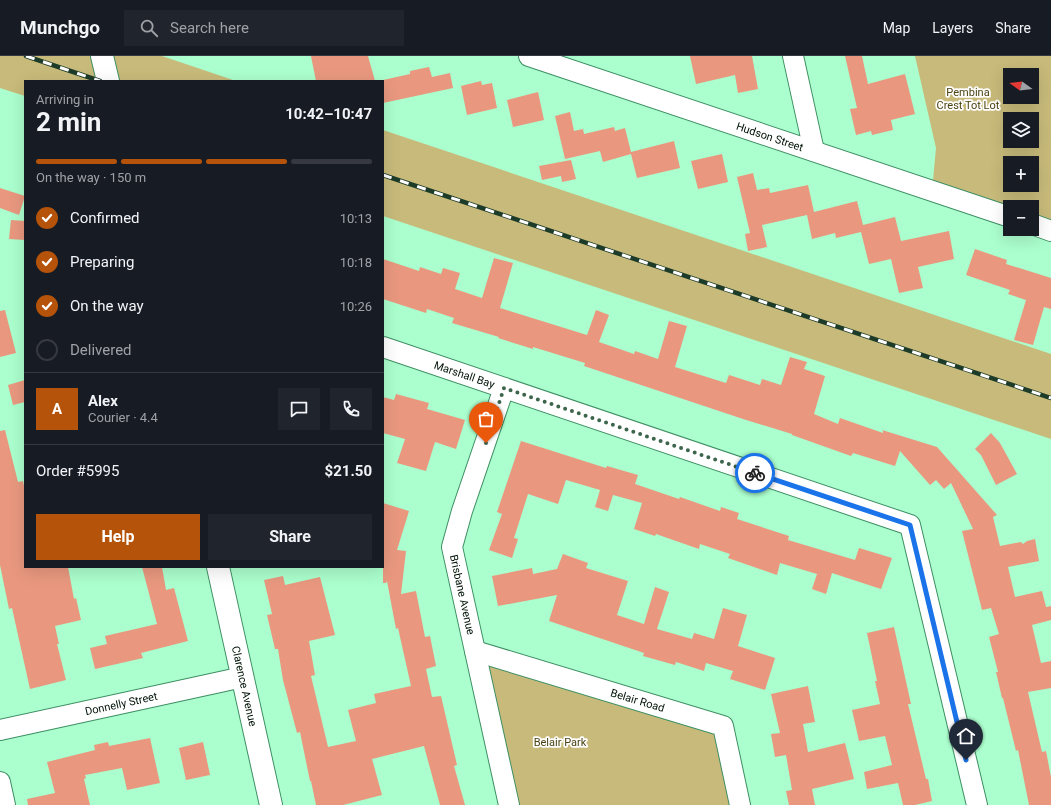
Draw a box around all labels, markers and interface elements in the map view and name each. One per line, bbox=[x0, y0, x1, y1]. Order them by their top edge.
search box bbox=[124, 10, 404, 46]
text: Munchgo bbox=[20, 16, 100, 39]
icon: search bbox=[138, 17, 160, 39]
text: Search here bbox=[170, 19, 249, 37]
text: Map bbox=[883, 20, 910, 36]
text: Layers bbox=[932, 20, 973, 36]
text: Share bbox=[995, 20, 1031, 36]
north arrow bbox=[1003, 68, 1039, 104]
map controls bbox=[1003, 68, 1039, 236]
park label: Pembina Crest Tot Lot bbox=[937, 86, 1000, 112]
text: Arriving in bbox=[36, 92, 94, 107]
text: 10:42–10:47 bbox=[285, 105, 372, 123]
text: 2 min bbox=[36, 107, 101, 137]
button: layers bbox=[1003, 112, 1039, 148]
street label: Hudson Street bbox=[734, 120, 805, 154]
button: + bbox=[1003, 156, 1039, 192]
text: On the way · 150 m bbox=[36, 170, 146, 185]
button: − bbox=[1003, 200, 1039, 236]
icon: check bbox=[36, 207, 58, 229]
text: Confirmed bbox=[70, 209, 140, 227]
text: 10:13 bbox=[340, 211, 372, 226]
icon: check bbox=[36, 251, 58, 273]
text: Preparing bbox=[70, 253, 134, 271]
text: 10:18 bbox=[340, 255, 372, 270]
icon: check bbox=[36, 295, 58, 317]
text: On the way bbox=[70, 297, 144, 315]
text: 10:26 bbox=[340, 299, 372, 314]
text: Delivered bbox=[70, 341, 132, 359]
street label: Marshall Bay bbox=[432, 359, 497, 392]
button: chat bbox=[278, 388, 320, 430]
button: phone bbox=[330, 388, 372, 430]
text: Alex bbox=[88, 392, 118, 410]
text: A bbox=[52, 400, 62, 418]
pin bbox=[469, 402, 503, 443]
icon: bag bbox=[475, 408, 497, 430]
text: Courier · 4.4 bbox=[88, 410, 158, 425]
courier bbox=[735, 453, 775, 493]
text: Order #5995 bbox=[36, 462, 119, 480]
text: $21.50 bbox=[325, 462, 372, 480]
icon: bike bbox=[744, 462, 766, 484]
button: Help bbox=[36, 514, 200, 560]
button: Share bbox=[208, 514, 372, 560]
street label: Brisbane Avenue bbox=[447, 553, 477, 636]
street label: Clarence Avenue bbox=[229, 645, 259, 728]
street label: Belair Road bbox=[609, 686, 666, 715]
street label: Donnelly Street bbox=[84, 690, 159, 718]
pin bbox=[949, 719, 983, 760]
icon: home bbox=[955, 725, 977, 747]
park label: Belair Park bbox=[534, 736, 587, 749]

